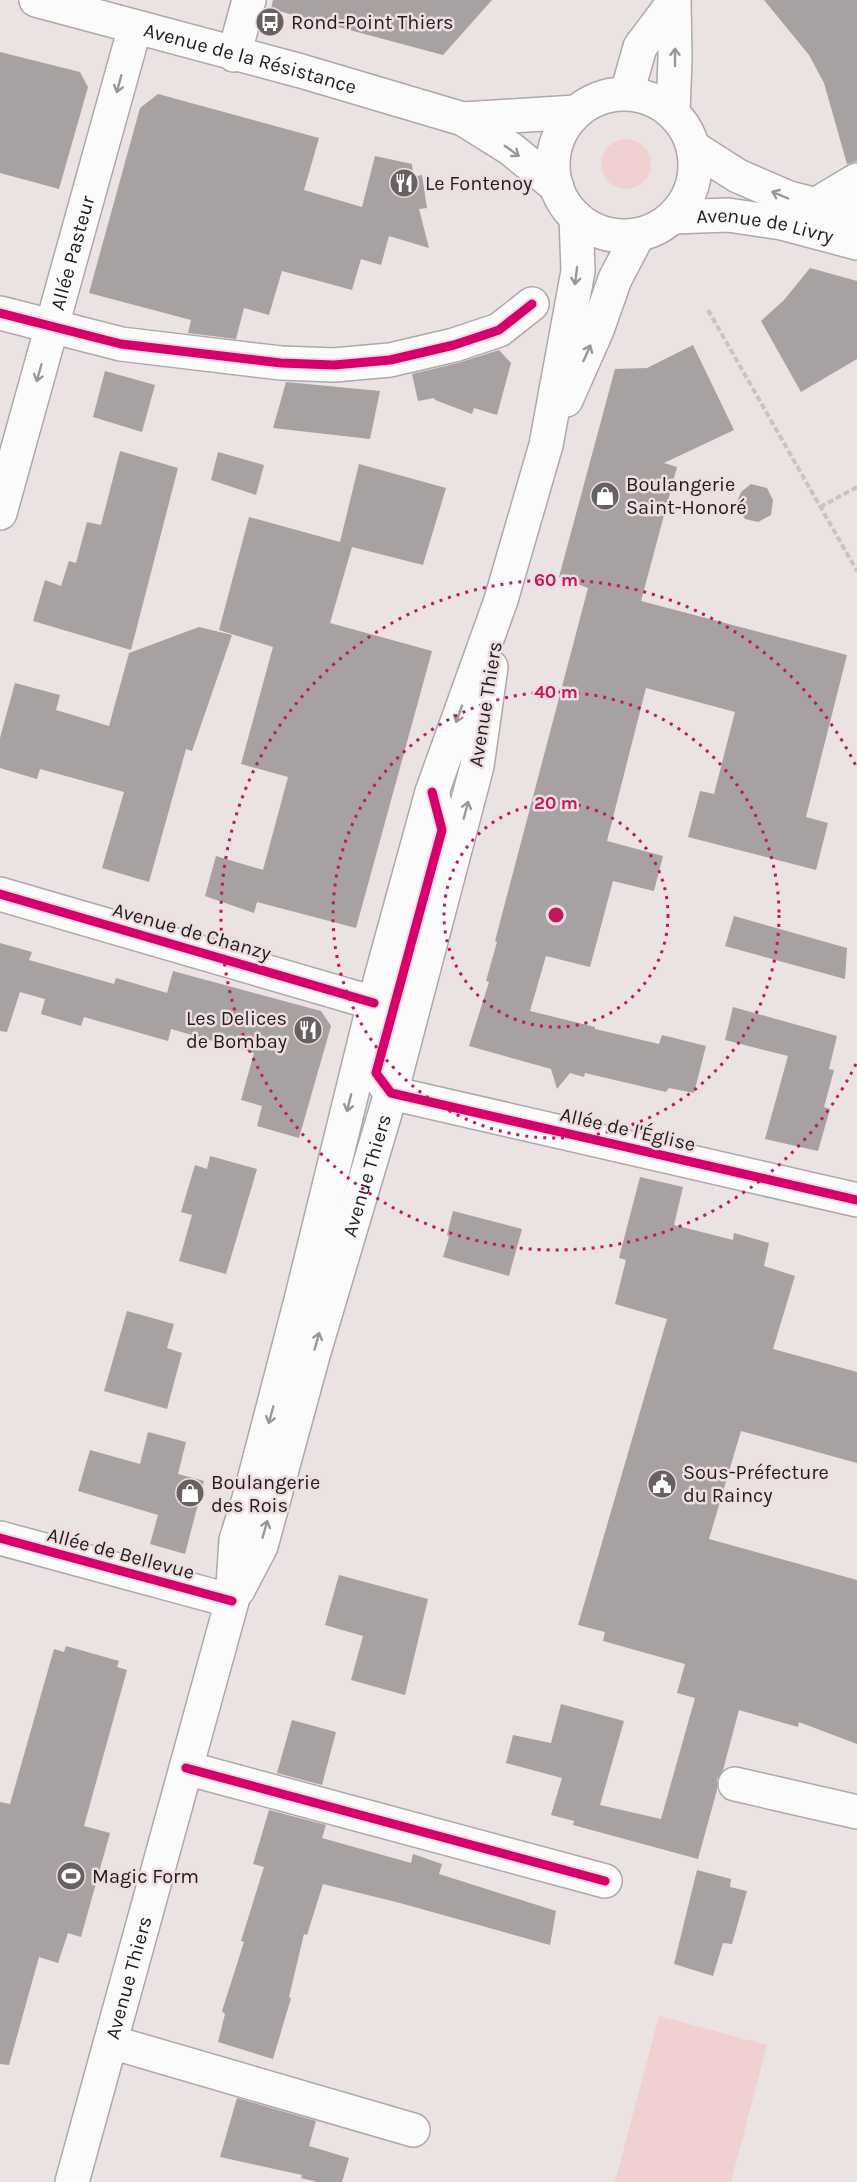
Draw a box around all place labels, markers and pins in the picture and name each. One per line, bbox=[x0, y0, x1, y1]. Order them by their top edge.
bus stop icon: Rond-Point Thiers bbox=[254, 6, 286, 38]
place label: Rond-Point Thiers bbox=[291, 11, 453, 34]
restaurant icon: Le Fontenoy bbox=[388, 167, 420, 199]
place label: Le Fontenoy bbox=[425, 172, 532, 195]
place label: Boulangerie Saint-Honoré bbox=[626, 473, 746, 519]
shop icon: Boulangerie Saint-Honoré bbox=[589, 480, 621, 512]
centre of rings bbox=[546, 905, 566, 925]
place label: Les Delices de Bombay bbox=[186, 1007, 287, 1053]
restaurant icon: Les Delices de Bombay bbox=[292, 1014, 324, 1046]
place label: Sous-Préfecture du Raincy bbox=[683, 1461, 829, 1507]
public building icon: Sous-Préfecture du Raincy bbox=[646, 1468, 678, 1500]
place label: Boulangerie des Rois bbox=[211, 1471, 320, 1517]
shop icon: Boulangerie des Rois bbox=[174, 1477, 206, 1509]
sports icon: Magic Form bbox=[55, 1860, 87, 1892]
place label: Magic Form bbox=[92, 1865, 199, 1888]

